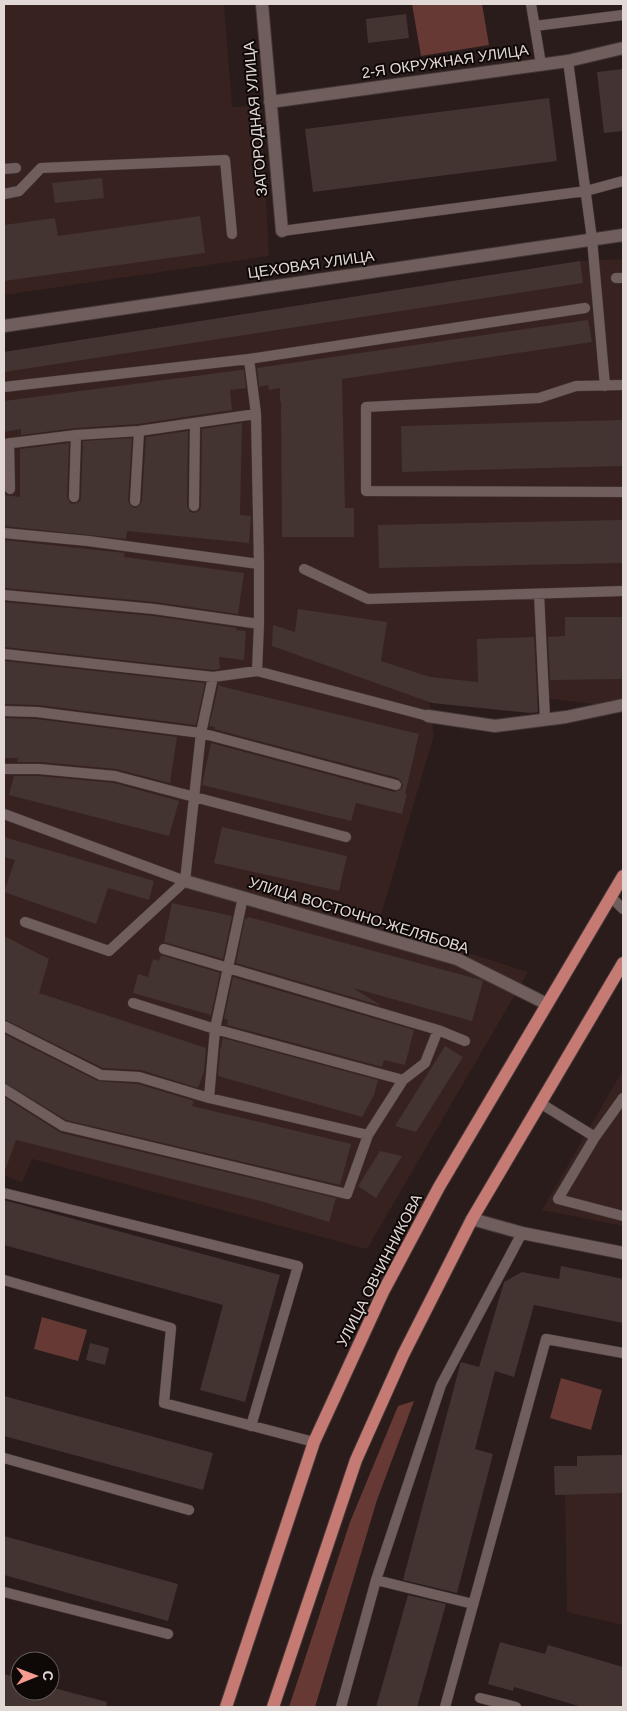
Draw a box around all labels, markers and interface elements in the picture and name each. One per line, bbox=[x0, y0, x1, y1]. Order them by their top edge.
street label: ЗАГОРОДНАЯ УЛИЦА bbox=[240, 41, 270, 197]
street label: 2-Я ОКРУЖНАЯ УЛИЦА bbox=[360, 41, 530, 81]
street label: ЦЕХОВАЯ УЛИЦА bbox=[247, 247, 375, 281]
street label: УЛИЦА ВОСТОЧНО-ЖЕЛЯБОВА bbox=[247, 873, 471, 957]
street label: УЛИЦА ОВЧИННИКОВА bbox=[333, 1191, 425, 1349]
north arrow bbox=[10, 1651, 60, 1701]
text: С bbox=[40, 1671, 56, 1681]

